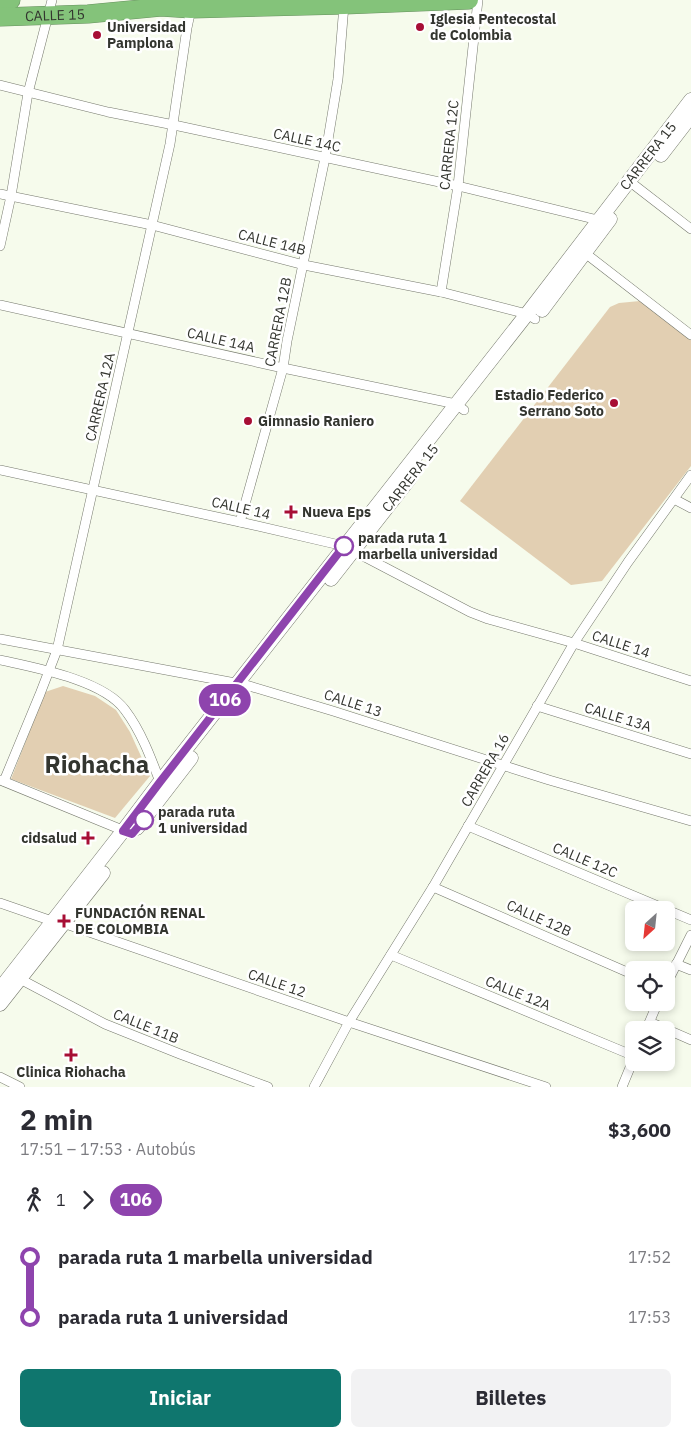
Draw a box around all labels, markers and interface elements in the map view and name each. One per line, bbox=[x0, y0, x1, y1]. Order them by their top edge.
street label: CALLE 15 bbox=[25, 5, 85, 25]
place label: Iglesia Pentecostal de Colombia bbox=[430, 10, 556, 44]
place label: Universidad Pamplona bbox=[107, 18, 186, 52]
marker: Iglesia Pentecostal de Colombia bbox=[414, 21, 426, 33]
marker: Universidad Pamplona bbox=[91, 29, 103, 41]
street label: CARRERA 12C bbox=[435, 99, 463, 191]
street label: CARRERA 15 bbox=[616, 118, 680, 194]
street label: CALLE 14C bbox=[272, 124, 343, 156]
street label: CALLE 14B bbox=[236, 225, 308, 259]
street label: CARRERA 12B bbox=[260, 276, 296, 368]
street label: CALLE 14A bbox=[185, 323, 257, 357]
street label: CARRERA 12A bbox=[81, 351, 119, 443]
place label: Estadio Federico Serrano Soto bbox=[495, 386, 604, 420]
marker: Estadio Federico Serrano Soto bbox=[608, 397, 620, 409]
place label: Gimnasio Raniero bbox=[258, 412, 374, 430]
marker: Gimnasio Raniero bbox=[242, 415, 254, 427]
street label: CARRERA 15 bbox=[378, 440, 442, 516]
street label: CALLE 14 bbox=[210, 492, 272, 524]
place label: Nueva Eps bbox=[302, 503, 371, 521]
marker: Nueva Eps bbox=[284, 505, 298, 519]
place label: parada ruta 1 marbella universidad bbox=[358, 529, 498, 563]
marker: parada ruta 1 marbella universidad bbox=[334, 536, 354, 556]
street label: CALLE 14 bbox=[590, 626, 652, 662]
line badge: 106 bbox=[196, 684, 254, 716]
street label: CALLE 13 bbox=[322, 685, 384, 721]
text: 106 bbox=[209, 688, 241, 711]
street label: CALLE 13A bbox=[582, 698, 654, 736]
street label: CARRERA 16 bbox=[457, 730, 513, 810]
district label: Riohacha bbox=[45, 748, 149, 780]
place label: parada ruta 1 universidad bbox=[158, 803, 247, 837]
marker: parada ruta 1 universidad bbox=[134, 810, 154, 830]
place label: cidsalud bbox=[21, 829, 77, 847]
marker: cidsalud bbox=[81, 831, 95, 845]
street label: CALLE 12C bbox=[550, 838, 620, 882]
street label: CALLE 12B bbox=[504, 896, 574, 940]
north arrow bbox=[625, 901, 675, 951]
map controls bbox=[625, 901, 675, 1071]
place label: FUNDACIÓN RENAL DE COLOMBIA bbox=[75, 904, 205, 938]
marker: FUNDACIÓN RENAL DE COLOMBIA bbox=[57, 914, 71, 928]
button: locate bbox=[625, 961, 675, 1011]
street label: CALLE 12 bbox=[246, 965, 308, 1001]
street label: CALLE 12A bbox=[483, 972, 553, 1014]
street label: CALLE 11B bbox=[111, 1005, 181, 1047]
button: layers bbox=[625, 1021, 675, 1071]
marker: Clinica Riohacha bbox=[64, 1048, 78, 1062]
place label: Clinica Riohacha bbox=[16, 1063, 126, 1081]
text: 2 min bbox=[20, 1101, 93, 1138]
text: $3,600 bbox=[608, 1118, 671, 1142]
text: 17:51 – 17:53 · Autobús bbox=[20, 1139, 196, 1159]
icon: walk bbox=[20, 1186, 48, 1214]
icon: forward bbox=[74, 1186, 102, 1214]
text: 106 bbox=[120, 1188, 152, 1211]
text: 1 bbox=[56, 1190, 66, 1210]
text: parada ruta 1 marbella universidad bbox=[58, 1245, 373, 1269]
text: 17:52 bbox=[628, 1247, 671, 1267]
text: parada ruta 1 universidad bbox=[58, 1305, 288, 1329]
text: 17:53 bbox=[628, 1307, 671, 1327]
button: Iniciar bbox=[20, 1369, 341, 1427]
button: Billetes bbox=[351, 1369, 671, 1427]

